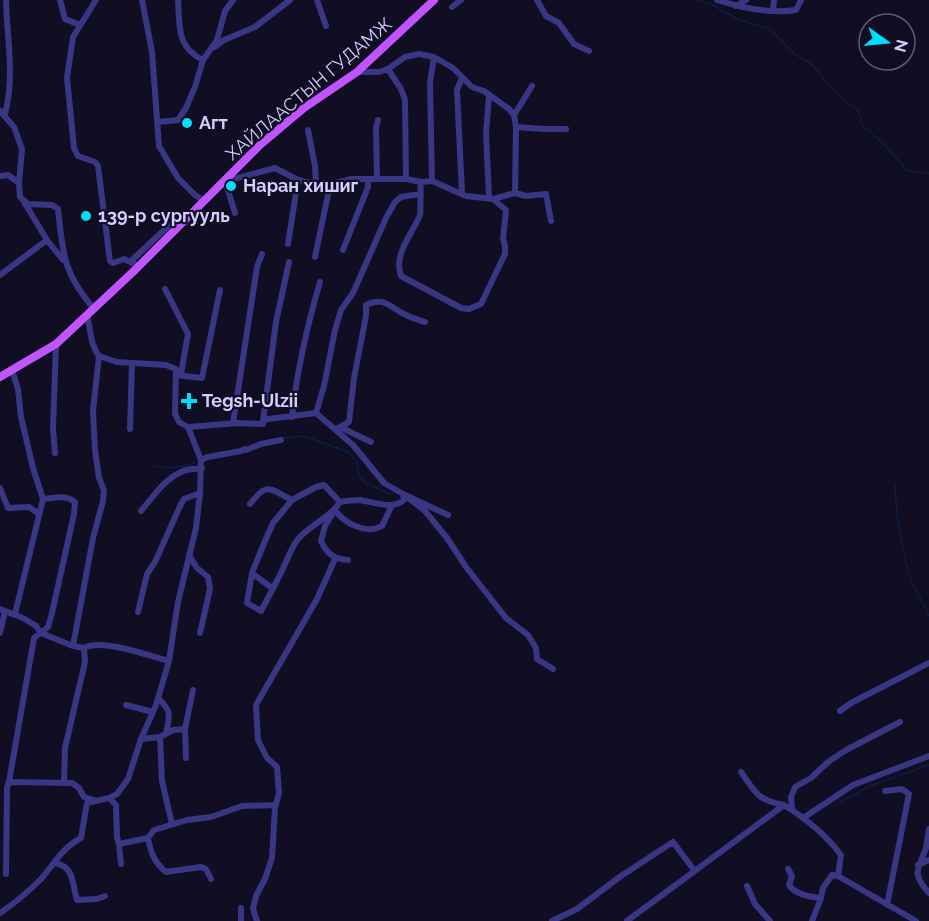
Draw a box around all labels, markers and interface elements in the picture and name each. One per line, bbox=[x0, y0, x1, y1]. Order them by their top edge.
north arrow bbox=[857, 12, 917, 72]
street label: ХАЙЛААСТЫН ГУДАМЖ bbox=[221, 13, 396, 164]
text: N bbox=[890, 37, 912, 54]
place label: Агт bbox=[199, 112, 228, 133]
marker: Агт bbox=[180, 116, 194, 130]
place label: Наран хишиг bbox=[243, 175, 359, 196]
marker: Наран хишиг bbox=[224, 179, 238, 193]
place label: 139-р сургууль bbox=[98, 205, 230, 226]
marker: 139-р сургууль bbox=[79, 209, 93, 223]
place label: Tegsh-Ulzii bbox=[202, 390, 298, 411]
marker: Tegsh-Ulzii bbox=[180, 392, 198, 410]

